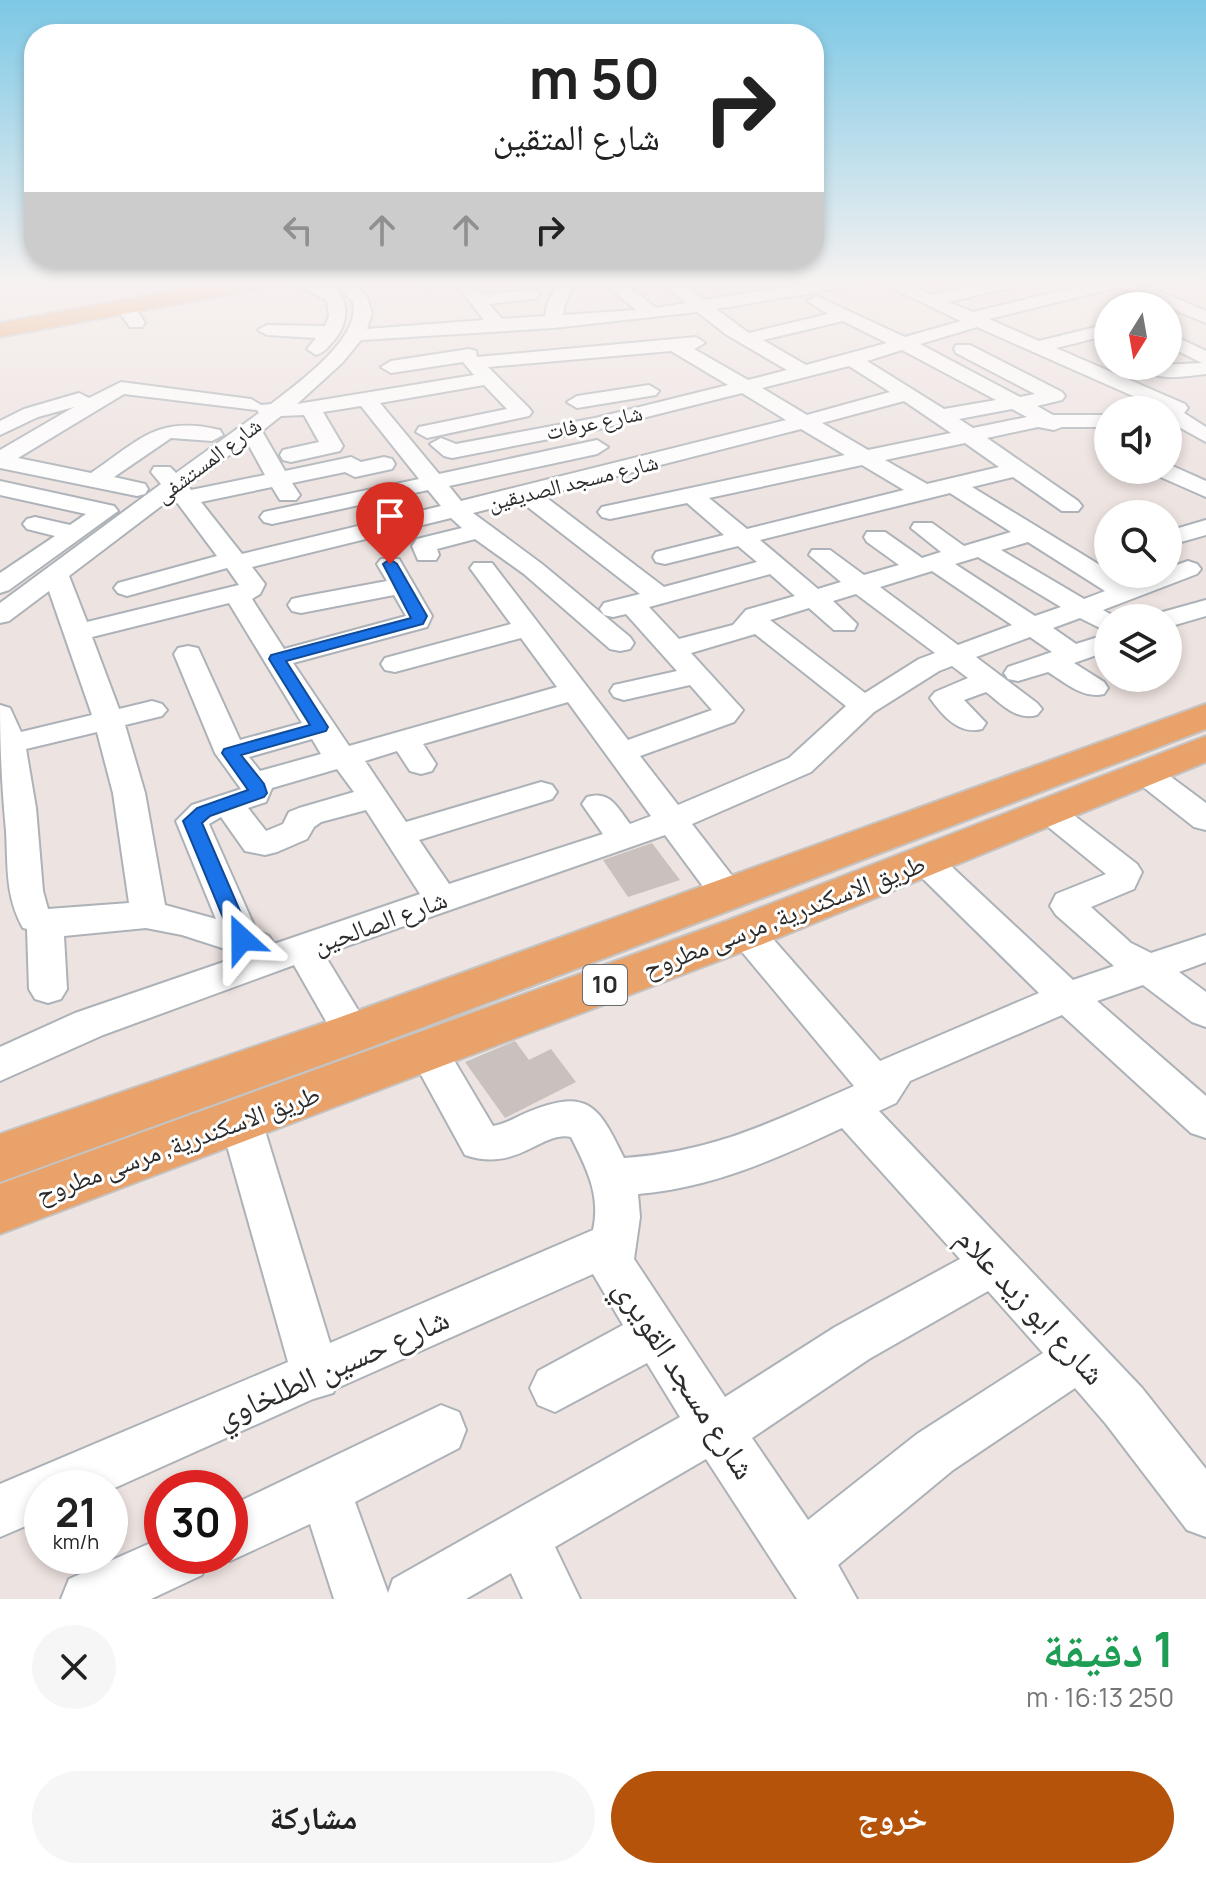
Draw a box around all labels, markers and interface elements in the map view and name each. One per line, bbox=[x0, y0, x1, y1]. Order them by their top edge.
text: 50 m bbox=[529, 39, 660, 116]
icon: right bbox=[688, 56, 792, 160]
text: شارع المتقين bbox=[492, 112, 660, 161]
icon: left bbox=[276, 208, 320, 252]
icon: ahead bbox=[360, 208, 404, 252]
icon: ahead bbox=[444, 208, 488, 252]
icon: right bbox=[528, 208, 572, 252]
north arrow bbox=[1094, 292, 1182, 380]
map controls bbox=[1094, 292, 1182, 692]
button: sound bbox=[1094, 396, 1182, 484]
street label: شارع عرفات bbox=[543, 397, 645, 447]
street label: شارع المستشفى bbox=[149, 410, 267, 510]
street label: شارع مسجد الصديقين bbox=[485, 446, 661, 518]
pin bbox=[356, 482, 424, 564]
icon: arrive bbox=[368, 494, 412, 538]
button: search bbox=[1094, 500, 1182, 588]
button: layers bbox=[1094, 604, 1182, 692]
street label: طريق الاسكندرية, مرسى مطروح bbox=[637, 845, 930, 986]
street label: شارع الصالحين bbox=[307, 880, 452, 962]
position arrow bbox=[200, 897, 284, 981]
road number: 10 bbox=[583, 965, 627, 1005]
street label: طريق الاسكندرية, مرسى مطروح bbox=[31, 1075, 325, 1211]
street label: شارع ابو زيد علام bbox=[947, 1217, 1116, 1394]
street label: شارع مسجد القويري bbox=[601, 1269, 767, 1490]
street label: شارع حسين الطلخاوي bbox=[208, 1296, 457, 1442]
speed limit sign: 30 bbox=[144, 1470, 248, 1574]
text: 21 bbox=[55, 1484, 97, 1539]
text: km/h bbox=[53, 1528, 99, 1555]
text: 1 دقيقة bbox=[1043, 1616, 1174, 1681]
button: close bbox=[32, 1625, 116, 1709]
text: 250 m · 16:13 bbox=[1026, 1679, 1174, 1715]
button: مشاركة bbox=[32, 1771, 595, 1863]
button: خروج bbox=[611, 1771, 1174, 1863]

